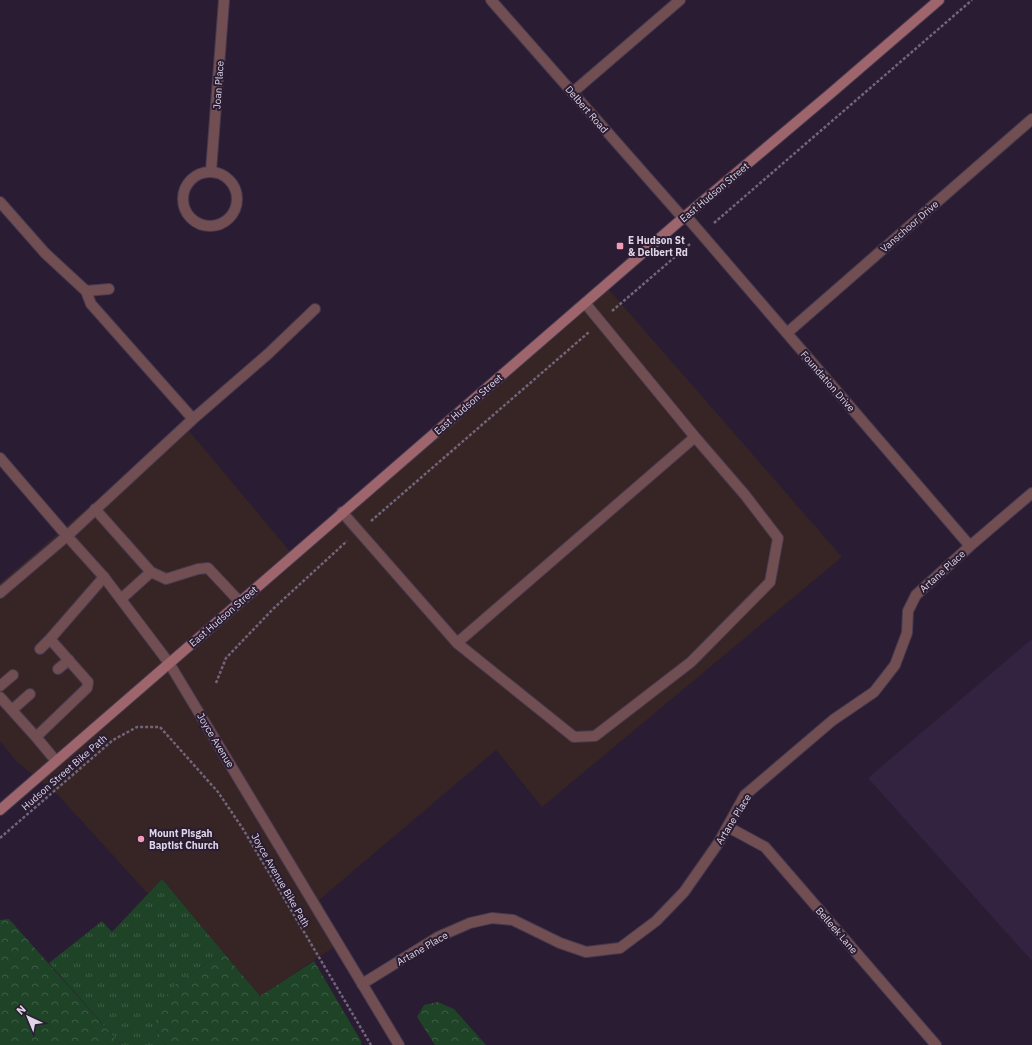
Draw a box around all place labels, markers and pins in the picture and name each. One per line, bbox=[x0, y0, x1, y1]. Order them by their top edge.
place label: E Hudson St & Delbert Rd bbox=[628, 234, 688, 259]
marker: E Hudson St & Delbert Rd bbox=[615, 241, 625, 251]
place label: Mount Pisgah Baptist Church bbox=[149, 827, 219, 852]
marker: Mount Pisgah Baptist Church bbox=[136, 834, 146, 844]

